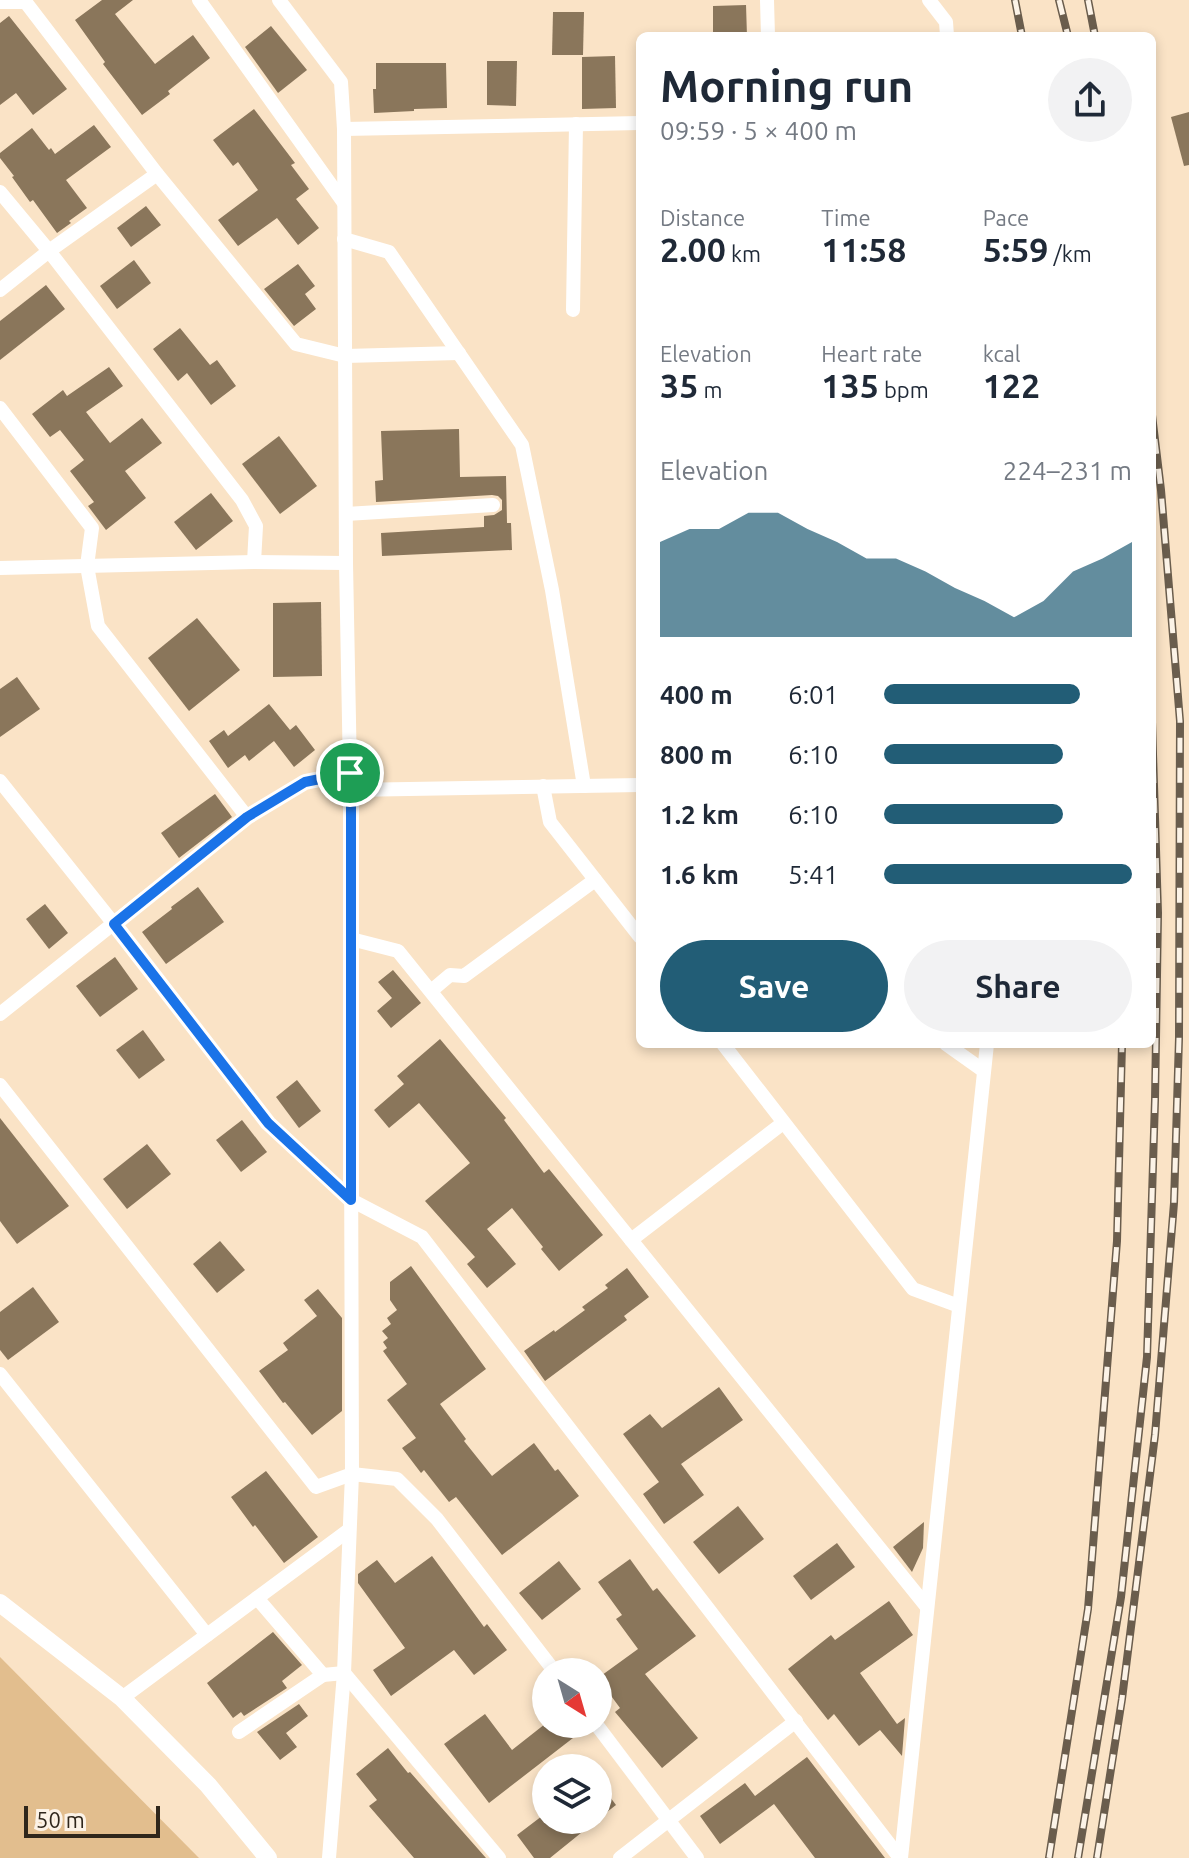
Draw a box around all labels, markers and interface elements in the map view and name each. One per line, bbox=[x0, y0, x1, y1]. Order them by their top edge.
button: share bbox=[1048, 58, 1132, 142]
text: Morning run bbox=[660, 61, 913, 110]
text: 09:59 · 5 × 400 m bbox=[660, 116, 857, 145]
text: Distance bbox=[660, 205, 745, 230]
text: Time bbox=[821, 205, 871, 230]
text: Pace bbox=[983, 205, 1029, 230]
text: 2.00 bbox=[660, 230, 726, 268]
text: 11:58 bbox=[821, 230, 906, 268]
text: 5:59 bbox=[983, 230, 1049, 268]
text: km bbox=[726, 241, 761, 266]
text: /km bbox=[1049, 241, 1092, 266]
text: Elevation bbox=[660, 341, 752, 366]
text: Heart rate bbox=[821, 341, 923, 366]
text: kcal bbox=[983, 341, 1021, 366]
text: 35 bbox=[660, 366, 698, 404]
text: 135 bbox=[821, 366, 879, 404]
text: 122 bbox=[983, 366, 1040, 404]
text: m bbox=[698, 377, 722, 402]
text: bpm bbox=[879, 377, 929, 402]
text: Elevation bbox=[660, 456, 768, 485]
text: 224–231 m bbox=[1003, 456, 1132, 485]
text: 400 m bbox=[660, 680, 733, 709]
text: 6:01 bbox=[788, 680, 838, 709]
pin bbox=[316, 739, 384, 807]
text: 800 m bbox=[660, 740, 733, 769]
text: 6:10 bbox=[788, 740, 838, 769]
icon: arrive bbox=[328, 751, 372, 795]
text: 1.2 km bbox=[660, 800, 739, 829]
text: 6:10 bbox=[788, 800, 838, 829]
text: 1.6 km bbox=[660, 860, 739, 889]
text: 5:41 bbox=[788, 860, 838, 889]
button: Save bbox=[660, 940, 888, 1032]
button: Share bbox=[904, 940, 1132, 1032]
north arrow bbox=[532, 1658, 612, 1738]
map controls bbox=[532, 1658, 612, 1834]
button: layers bbox=[532, 1754, 612, 1834]
scale bar bbox=[24, 1802, 160, 1838]
text: 50 m bbox=[36, 1807, 85, 1832]

